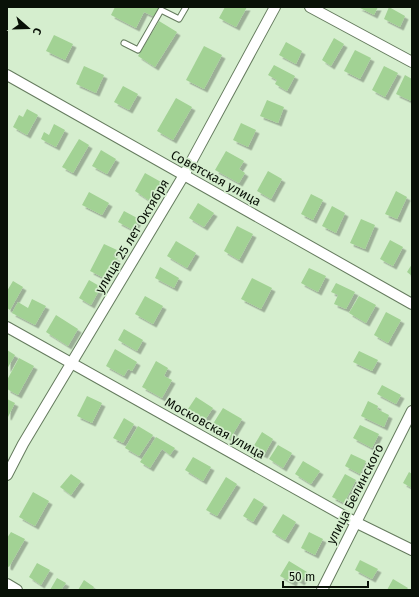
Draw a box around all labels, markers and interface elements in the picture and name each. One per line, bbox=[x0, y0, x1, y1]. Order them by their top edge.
north arrow bbox=[8, 8, 48, 48]
text: С bbox=[30, 26, 44, 37]
street label: Советская улица bbox=[168, 147, 264, 209]
street label: улица 25 лет Октября bbox=[92, 176, 172, 296]
street label: Московская улица bbox=[162, 394, 268, 462]
street label: улица Белинского bbox=[323, 441, 387, 547]
scale bar bbox=[283, 563, 368, 589]
text: 50 m bbox=[289, 570, 315, 584]

